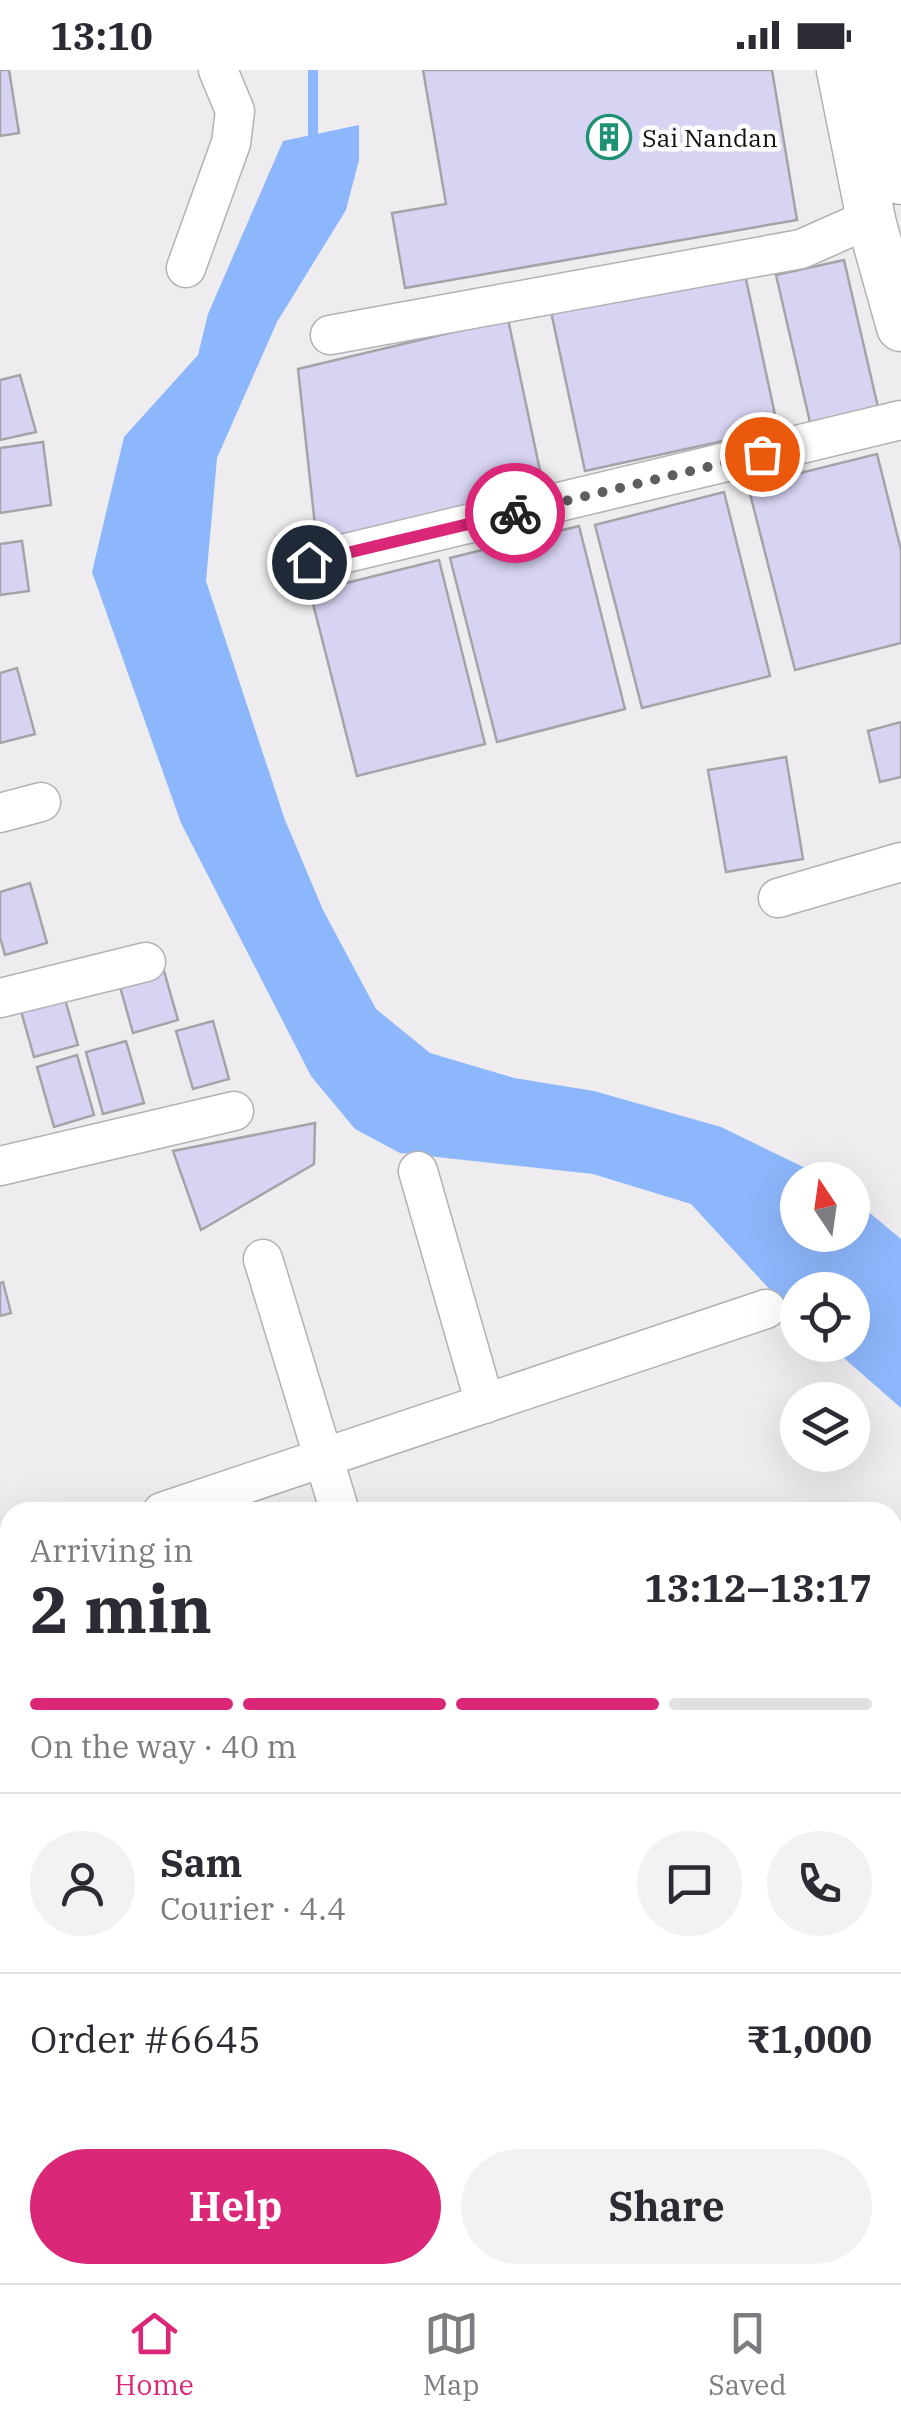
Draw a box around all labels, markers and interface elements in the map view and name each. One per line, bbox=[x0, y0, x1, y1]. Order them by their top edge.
text: 13:10 bbox=[50, 11, 153, 60]
building icon: Sai Nandan bbox=[586, 114, 632, 160]
place label: Sai Nandan bbox=[642, 121, 778, 154]
pin bbox=[720, 412, 805, 497]
icon: bag bbox=[735, 427, 790, 482]
courier bbox=[465, 463, 565, 563]
icon: bike bbox=[488, 486, 543, 541]
pin bbox=[267, 520, 352, 605]
icon: home bbox=[282, 535, 337, 590]
north arrow bbox=[780, 1162, 870, 1252]
map controls bbox=[780, 1162, 870, 1472]
button: locate bbox=[780, 1272, 870, 1362]
button: layers bbox=[780, 1382, 870, 1472]
text: Arriving in bbox=[30, 1529, 193, 1571]
text: 13:12–13:17 bbox=[644, 1563, 872, 1612]
text: 2 min bbox=[30, 1566, 212, 1651]
text: On the way · 40 m bbox=[30, 1725, 297, 1767]
button: person bbox=[30, 1831, 135, 1936]
button: chat bbox=[637, 1831, 742, 1936]
button: phone bbox=[767, 1831, 872, 1936]
text: Sam bbox=[160, 1838, 243, 1887]
text: Courier · 4.4 bbox=[160, 1887, 346, 1929]
text: Order #6645 bbox=[30, 2014, 261, 2063]
text: ₹1,000 bbox=[746, 2014, 872, 2063]
button: Help bbox=[30, 2149, 441, 2264]
button: Share bbox=[461, 2149, 872, 2264]
tab: Home bbox=[114, 2306, 194, 2403]
tab: Map bbox=[423, 2306, 480, 2403]
tab: Saved bbox=[708, 2306, 787, 2403]

